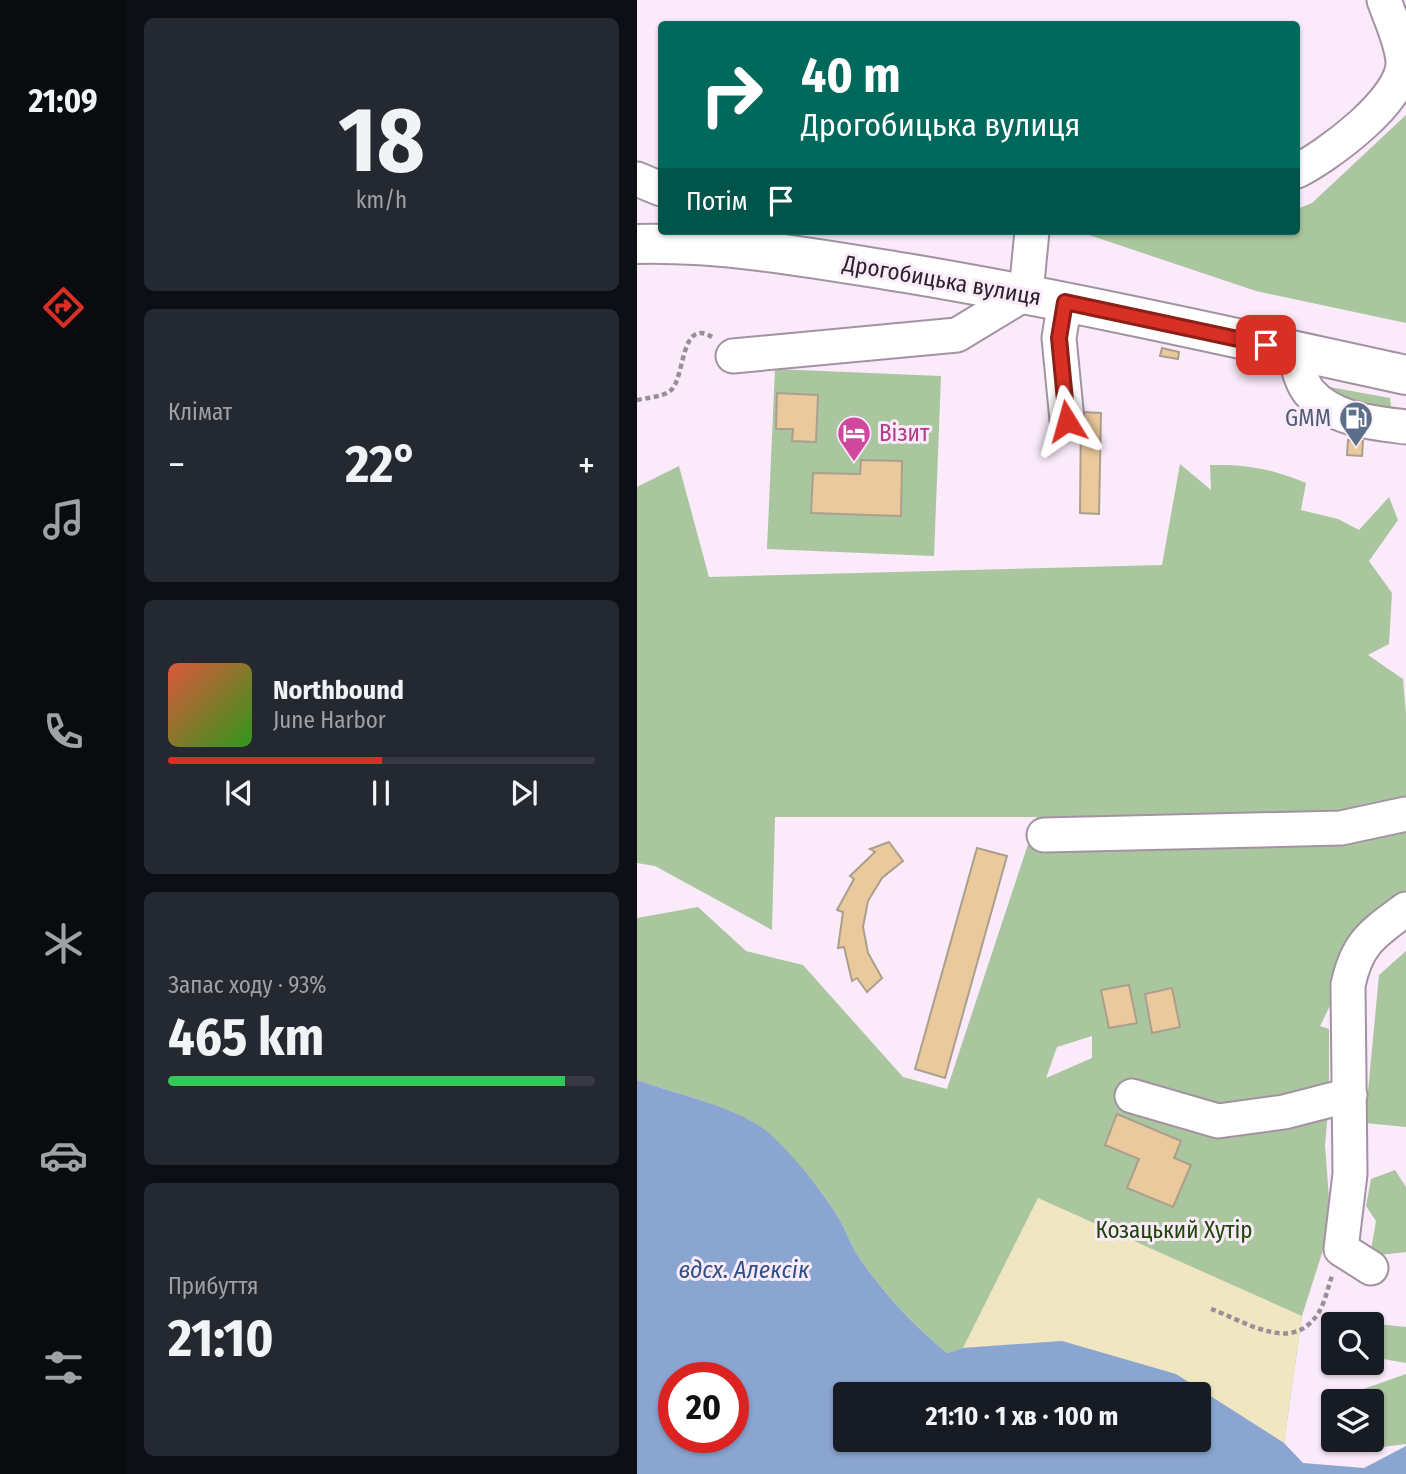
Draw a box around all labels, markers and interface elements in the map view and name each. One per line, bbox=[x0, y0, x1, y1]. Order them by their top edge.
text: 40 m bbox=[801, 46, 901, 105]
icon: right bbox=[686, 49, 777, 140]
text: 21:09 bbox=[29, 82, 97, 120]
text: 18 bbox=[338, 86, 425, 195]
text: Дрогобицька вулиця bbox=[801, 106, 1080, 144]
icon: arrive bbox=[762, 182, 800, 220]
text: km/h bbox=[356, 186, 407, 214]
text: Потім bbox=[686, 186, 748, 217]
street label: Дрогобицька вулиця bbox=[840, 249, 1043, 311]
icon: directions bbox=[39, 283, 88, 332]
pin bbox=[1236, 315, 1296, 375]
icon: arrive bbox=[1247, 326, 1285, 364]
position arrow bbox=[1030, 384, 1104, 458]
text: Клімат bbox=[168, 398, 232, 426]
fuel station icon: GMM bbox=[1337, 399, 1375, 448]
place label: GMM bbox=[1285, 404, 1331, 432]
hotel icon: Візит bbox=[835, 414, 873, 463]
place label: Візит bbox=[879, 419, 930, 447]
text: 22° bbox=[345, 433, 418, 496]
text: − bbox=[168, 442, 185, 488]
text: + bbox=[578, 442, 595, 488]
icon: music bbox=[39, 495, 88, 544]
text: Northbound bbox=[273, 675, 404, 706]
text: June Harbor bbox=[273, 706, 386, 734]
icon: phone bbox=[39, 707, 88, 756]
icon: previous bbox=[220, 774, 258, 812]
icon: pause bbox=[362, 774, 400, 812]
icon: next bbox=[505, 774, 543, 812]
icon: climate bbox=[39, 919, 88, 968]
text: Запас ходу · 93% bbox=[168, 971, 326, 999]
text: 465 km bbox=[168, 1006, 324, 1069]
icon: car bbox=[39, 1131, 88, 1180]
park label: Козацький Хутір bbox=[1095, 1216, 1253, 1244]
water label: вдсх. Алексік bbox=[678, 1256, 810, 1284]
text: Прибуття bbox=[168, 1272, 258, 1300]
text: 21:10 bbox=[168, 1307, 274, 1370]
map controls bbox=[1321, 1312, 1384, 1452]
button: search bbox=[1321, 1312, 1384, 1375]
icon: filters bbox=[39, 1343, 88, 1392]
speed limit sign: 20 bbox=[658, 1362, 749, 1453]
button: layers bbox=[1321, 1389, 1384, 1452]
text: 21:10 · 1 хв · 100 m bbox=[926, 1401, 1118, 1432]

